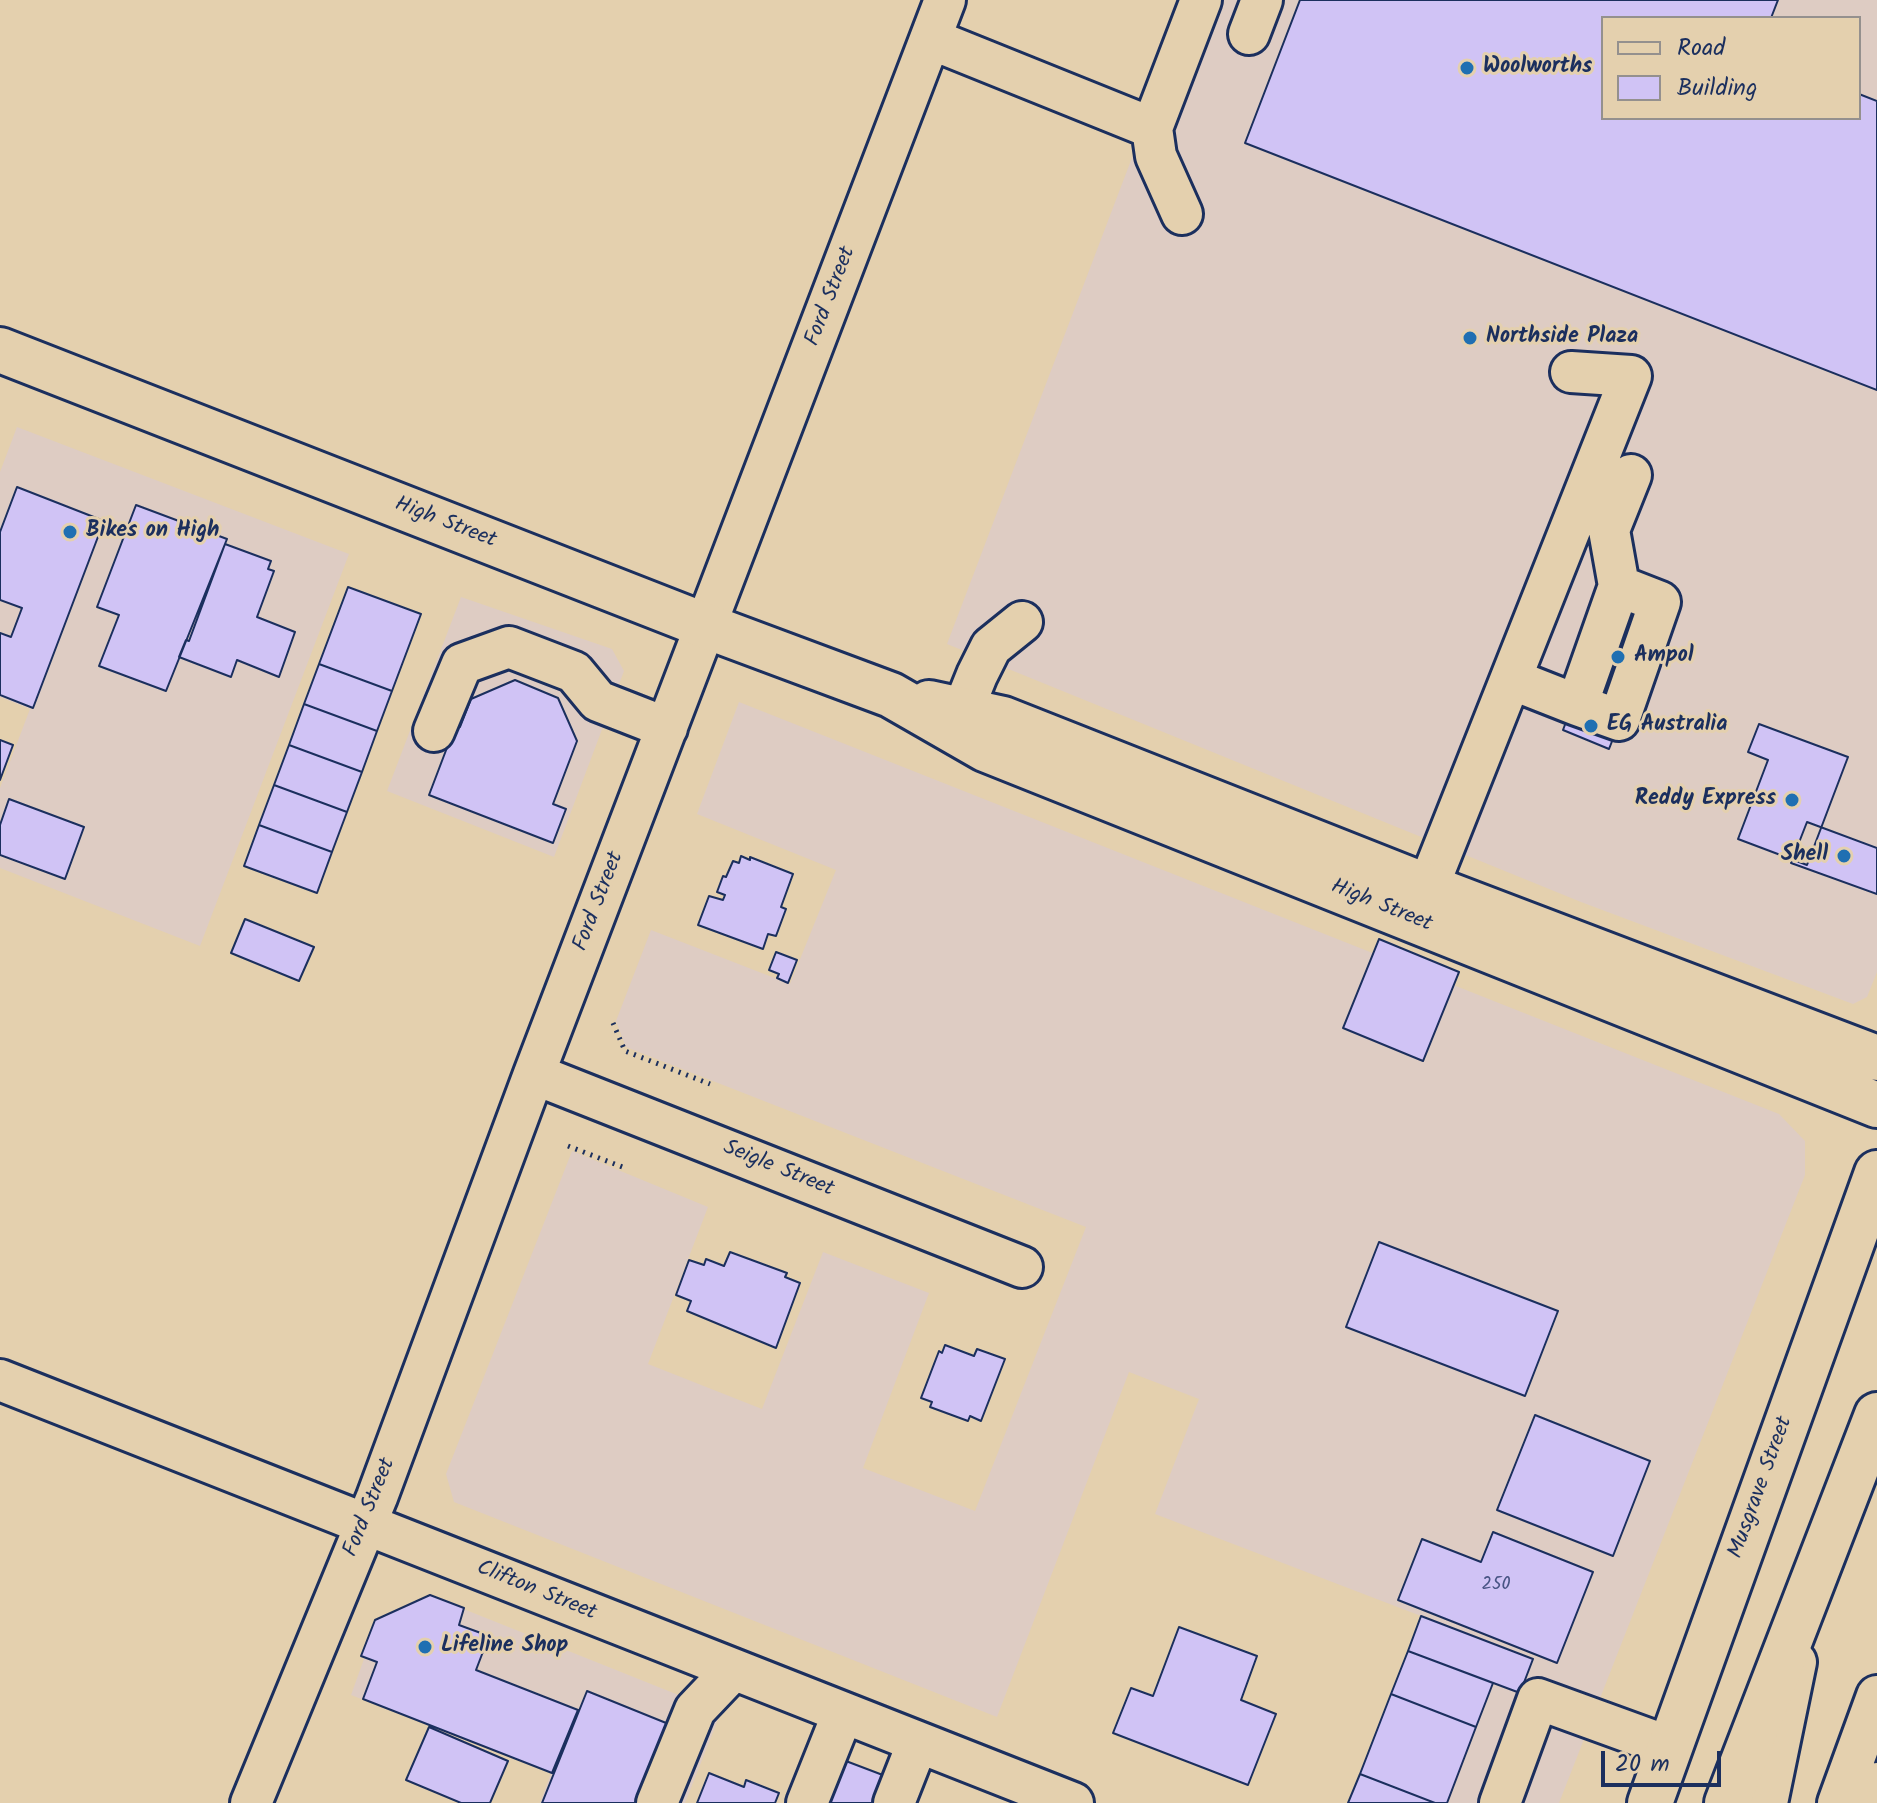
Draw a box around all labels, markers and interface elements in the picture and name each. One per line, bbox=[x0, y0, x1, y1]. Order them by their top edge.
legend bbox=[1601, 16, 1861, 120]
text: Road bbox=[1677, 29, 1725, 68]
place label: Woolworths bbox=[1483, 55, 1592, 81]
marker: Woolworths bbox=[1458, 59, 1476, 77]
text: Building bbox=[1677, 69, 1757, 108]
street label: Ford Street bbox=[801, 244, 863, 350]
place label: Northside Plaza bbox=[1486, 325, 1638, 351]
marker: Northside Plaza bbox=[1461, 329, 1479, 347]
street label: High Street bbox=[390, 493, 500, 555]
place label: Bikes on High bbox=[86, 519, 219, 545]
marker: Bikes on High bbox=[61, 523, 79, 541]
place label: Ampol bbox=[1634, 644, 1694, 670]
marker: Ampol bbox=[1609, 648, 1627, 666]
place label: EG Australia bbox=[1607, 713, 1727, 739]
marker: EG Australia bbox=[1582, 717, 1600, 735]
place label: Reddy Express bbox=[1635, 787, 1776, 813]
marker: Reddy Express bbox=[1783, 791, 1801, 809]
place label: Shell bbox=[1781, 843, 1828, 869]
marker: Shell bbox=[1835, 847, 1853, 865]
street label: Ford Street bbox=[569, 849, 631, 955]
street label: High Street bbox=[1327, 875, 1435, 939]
street label: Seigle Street bbox=[719, 1136, 837, 1204]
street label: Musgrave Street bbox=[1724, 1413, 1800, 1563]
street label: Ford Street bbox=[339, 1455, 403, 1561]
street label: Clifton Street bbox=[472, 1556, 600, 1628]
house number: 250 bbox=[1481, 1575, 1511, 1597]
place label: Lifeline Shop bbox=[441, 1634, 568, 1660]
marker: Lifeline Shop bbox=[416, 1638, 434, 1656]
scale bar bbox=[1605, 1735, 1725, 1785]
text: 20 m bbox=[1615, 1745, 1670, 1784]

